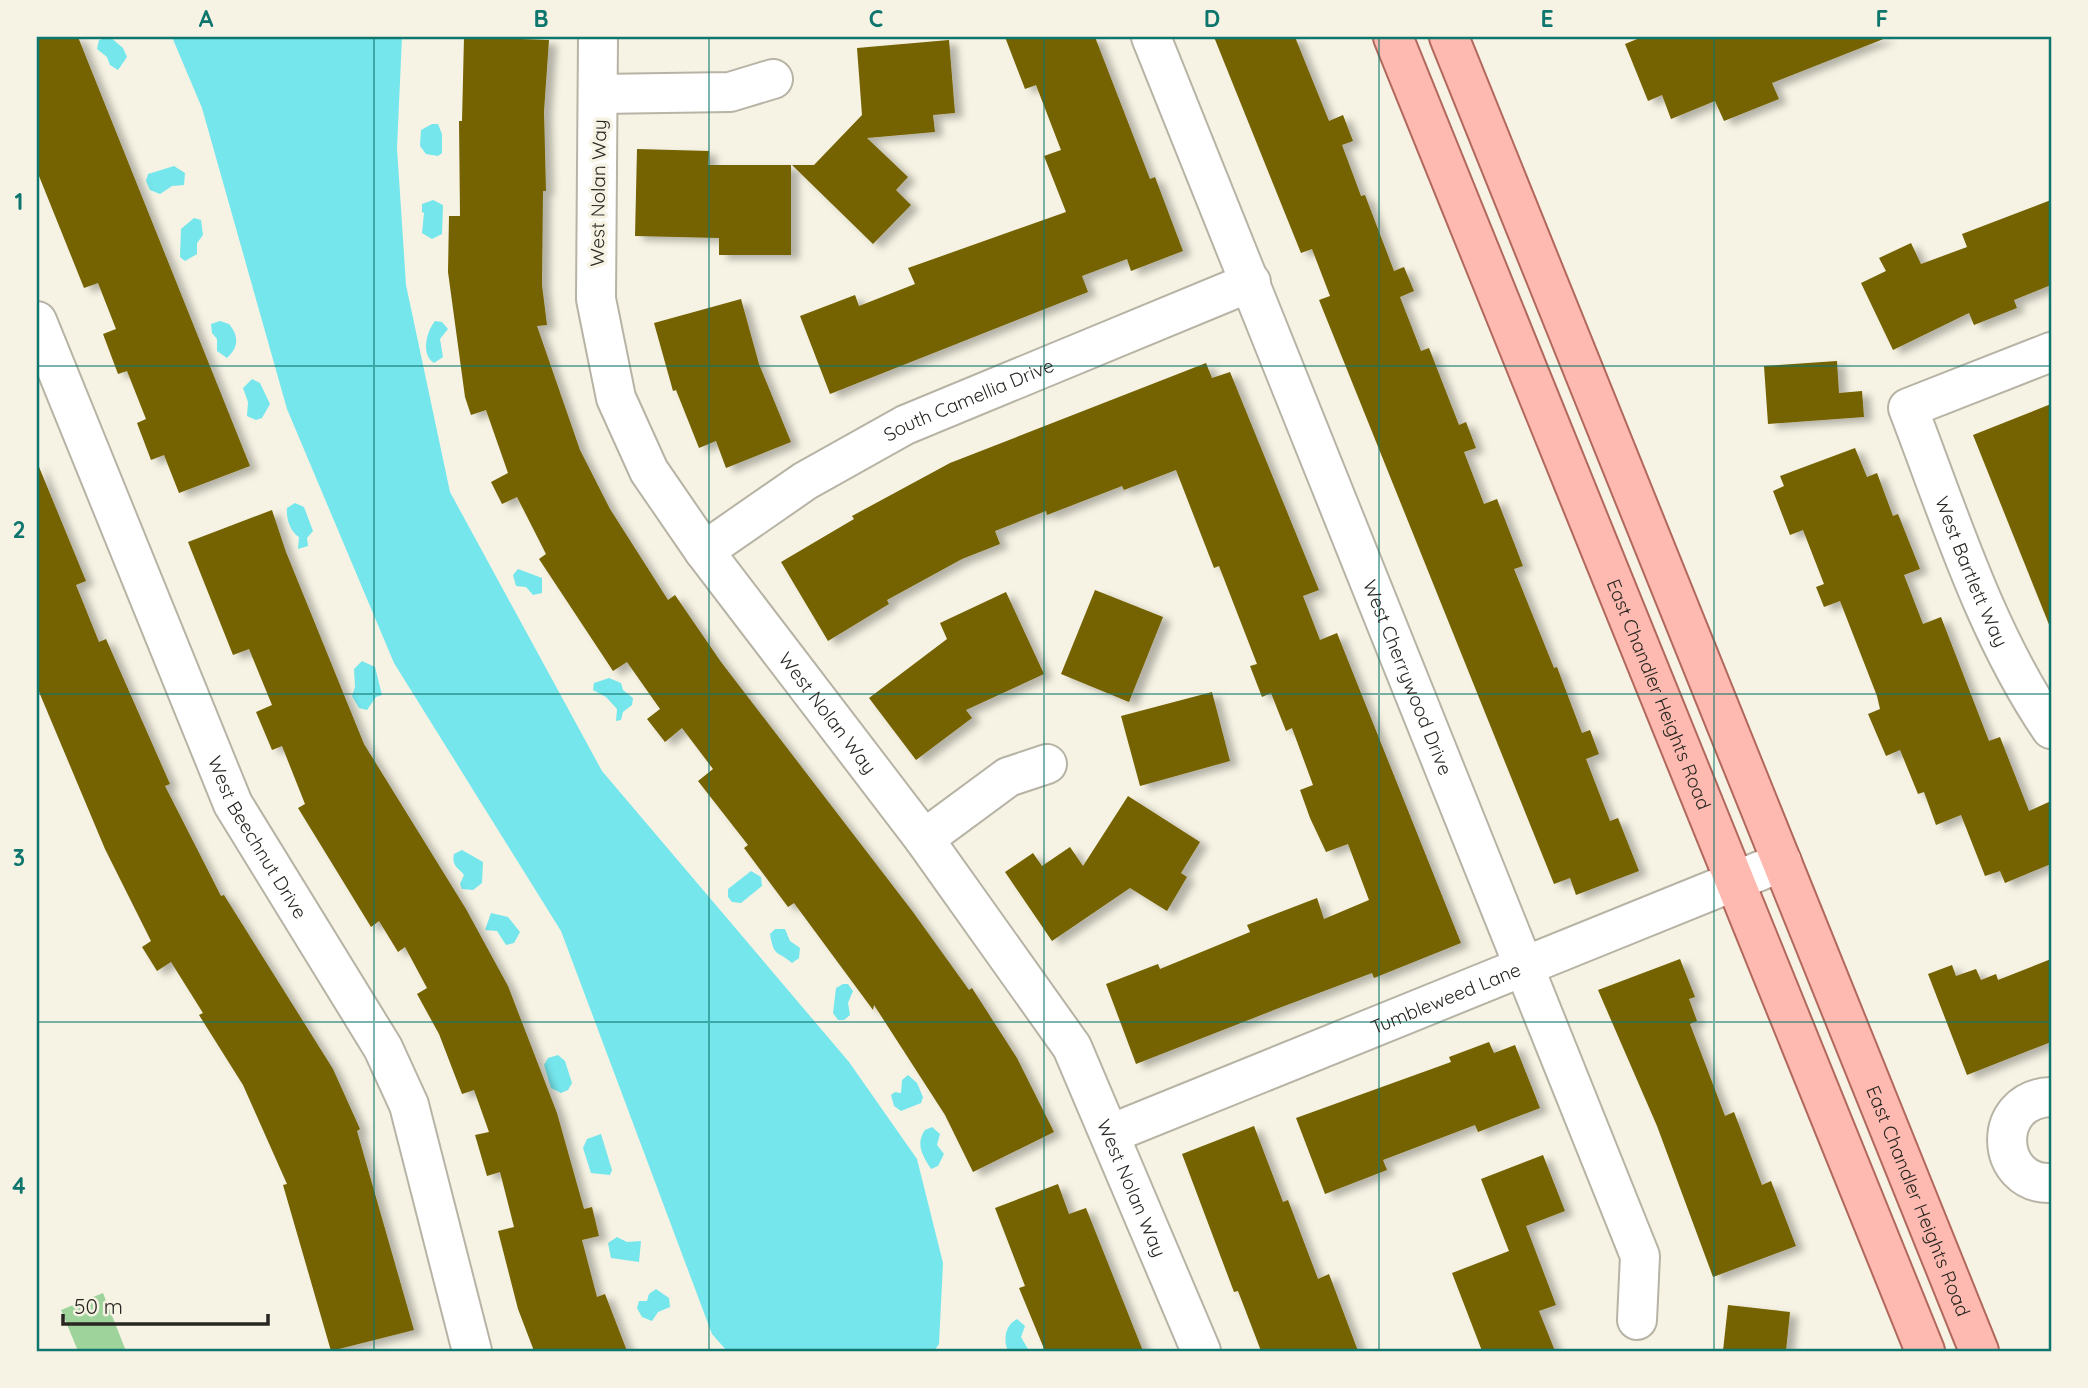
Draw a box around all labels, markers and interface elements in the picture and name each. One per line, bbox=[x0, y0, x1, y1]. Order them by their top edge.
text: A bbox=[199, 4, 214, 33]
text: B bbox=[533, 4, 549, 33]
text: C bbox=[869, 4, 883, 33]
text: D bbox=[1204, 4, 1220, 33]
text: E bbox=[1540, 4, 1554, 33]
text: F bbox=[1876, 4, 1888, 33]
street label: West Nolan Way bbox=[585, 119, 611, 267]
text: 1 bbox=[15, 187, 23, 216]
street label: South Camellia Drive bbox=[879, 353, 1057, 447]
street label: West Bartlett Way bbox=[1930, 493, 2014, 651]
text: 2 bbox=[12, 515, 26, 544]
street label: East Chandler Heights Road bbox=[1602, 575, 1717, 813]
street label: West Cherrywood Drive bbox=[1358, 576, 1458, 779]
street label: West Nolan Way bbox=[773, 647, 882, 779]
street label: West Beechnut Drive bbox=[203, 752, 313, 923]
text: 3 bbox=[13, 843, 25, 872]
street label: Tumbleweed Lane bbox=[1367, 957, 1524, 1039]
street label: East Chandler Heights Road bbox=[1861, 1082, 1976, 1320]
street label: West Nolan Way bbox=[1092, 1115, 1172, 1260]
text: 4 bbox=[12, 1171, 26, 1200]
scale bar bbox=[63, 1283, 268, 1327]
text: 50 m bbox=[74, 1293, 123, 1319]

